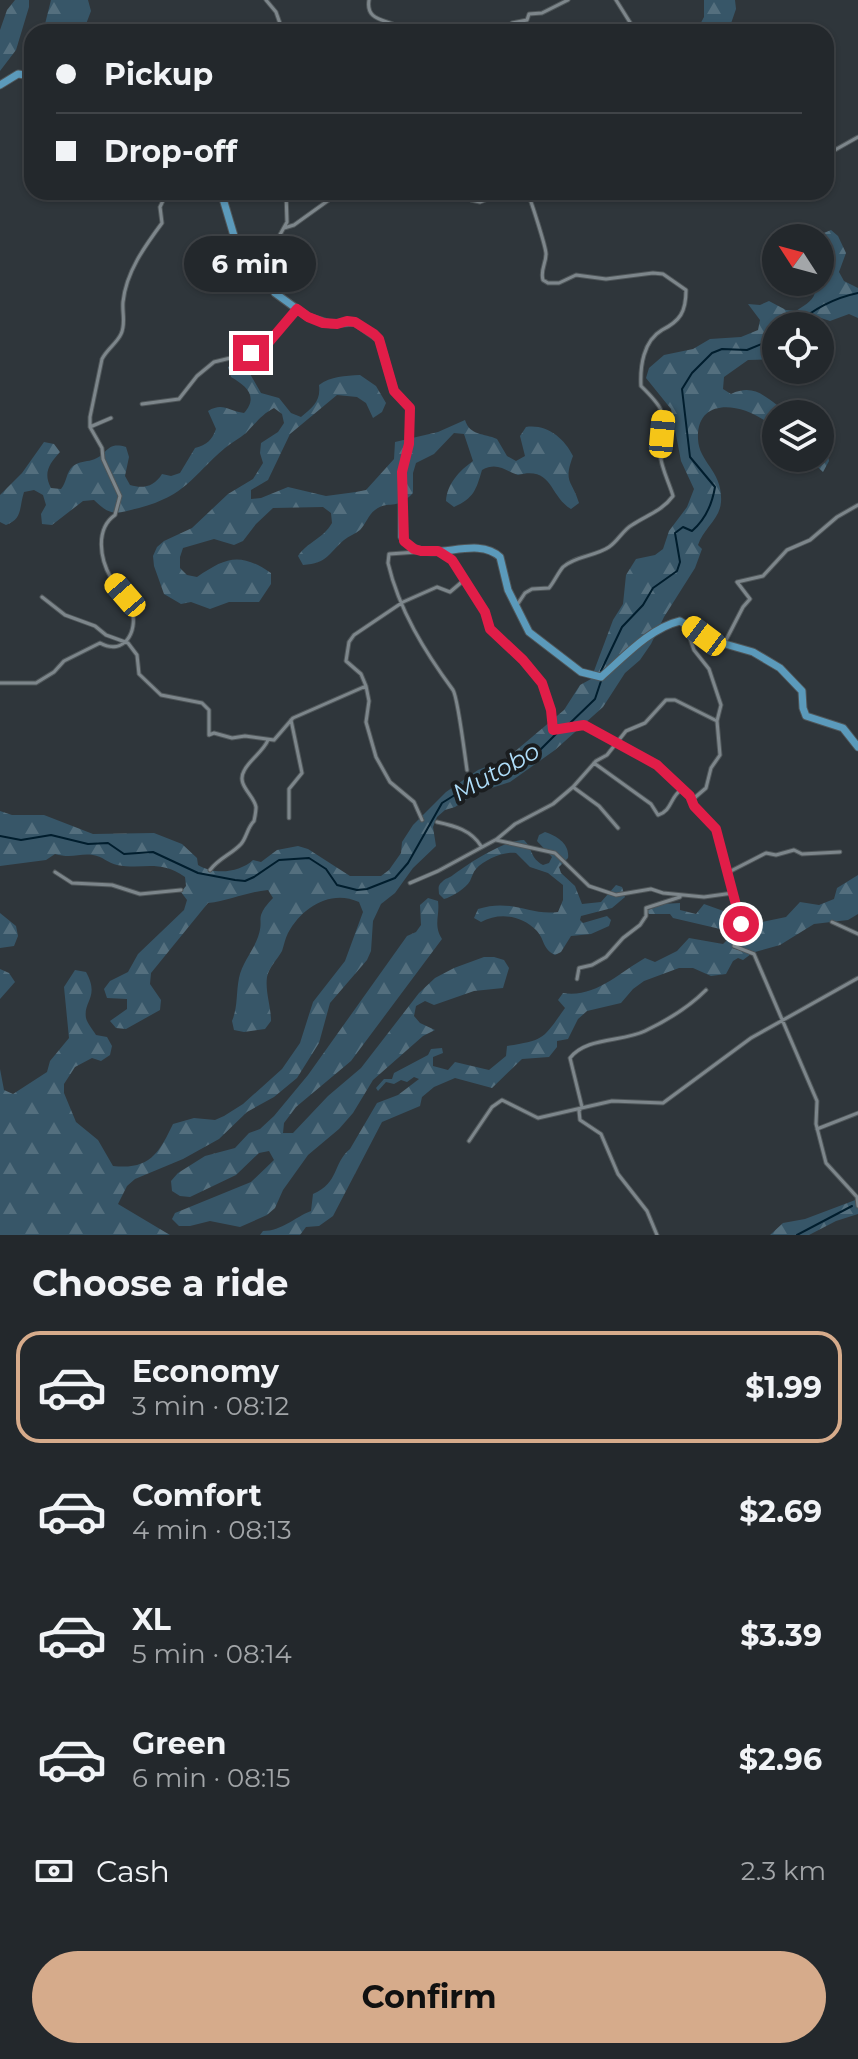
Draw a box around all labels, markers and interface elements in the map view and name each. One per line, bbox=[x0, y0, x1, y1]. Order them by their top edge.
text: Pickup bbox=[104, 56, 213, 93]
text: Drop-off bbox=[104, 133, 237, 170]
north arrow bbox=[762, 224, 834, 296]
map controls bbox=[762, 224, 834, 472]
callout: 6 min bbox=[185, 237, 317, 293]
text: 6 min bbox=[212, 248, 289, 280]
button: locate bbox=[762, 312, 834, 384]
route end bbox=[233, 335, 269, 371]
button: layers bbox=[762, 400, 834, 472]
car bbox=[648, 409, 676, 459]
car bbox=[100, 569, 150, 621]
car bbox=[678, 612, 730, 660]
water label: Mutobo bbox=[447, 736, 544, 807]
route start bbox=[723, 906, 759, 942]
text: Choose a ride bbox=[32, 1261, 289, 1305]
icon: car bbox=[36, 1351, 108, 1423]
text: Economy bbox=[132, 1353, 279, 1390]
text: $1.99 bbox=[745, 1369, 822, 1406]
text: 3 min · 08:12 bbox=[132, 1390, 289, 1422]
icon: car bbox=[36, 1475, 108, 1547]
text: Comfort bbox=[132, 1477, 262, 1514]
text: $2.69 bbox=[739, 1493, 822, 1530]
text: 4 min · 08:13 bbox=[132, 1514, 292, 1546]
icon: car bbox=[36, 1599, 108, 1671]
text: XL bbox=[132, 1601, 171, 1638]
text: $3.39 bbox=[740, 1617, 822, 1654]
text: 5 min · 08:14 bbox=[132, 1638, 292, 1670]
icon: car bbox=[36, 1723, 108, 1795]
text: Green bbox=[132, 1725, 226, 1762]
text: $2.96 bbox=[739, 1741, 822, 1778]
text: 6 min · 08:15 bbox=[132, 1762, 290, 1794]
icon: cash bbox=[32, 1849, 76, 1893]
text: Cash bbox=[96, 1853, 170, 1890]
text: 2.3 km bbox=[741, 1855, 826, 1887]
button: Confirm bbox=[32, 1951, 826, 2043]

